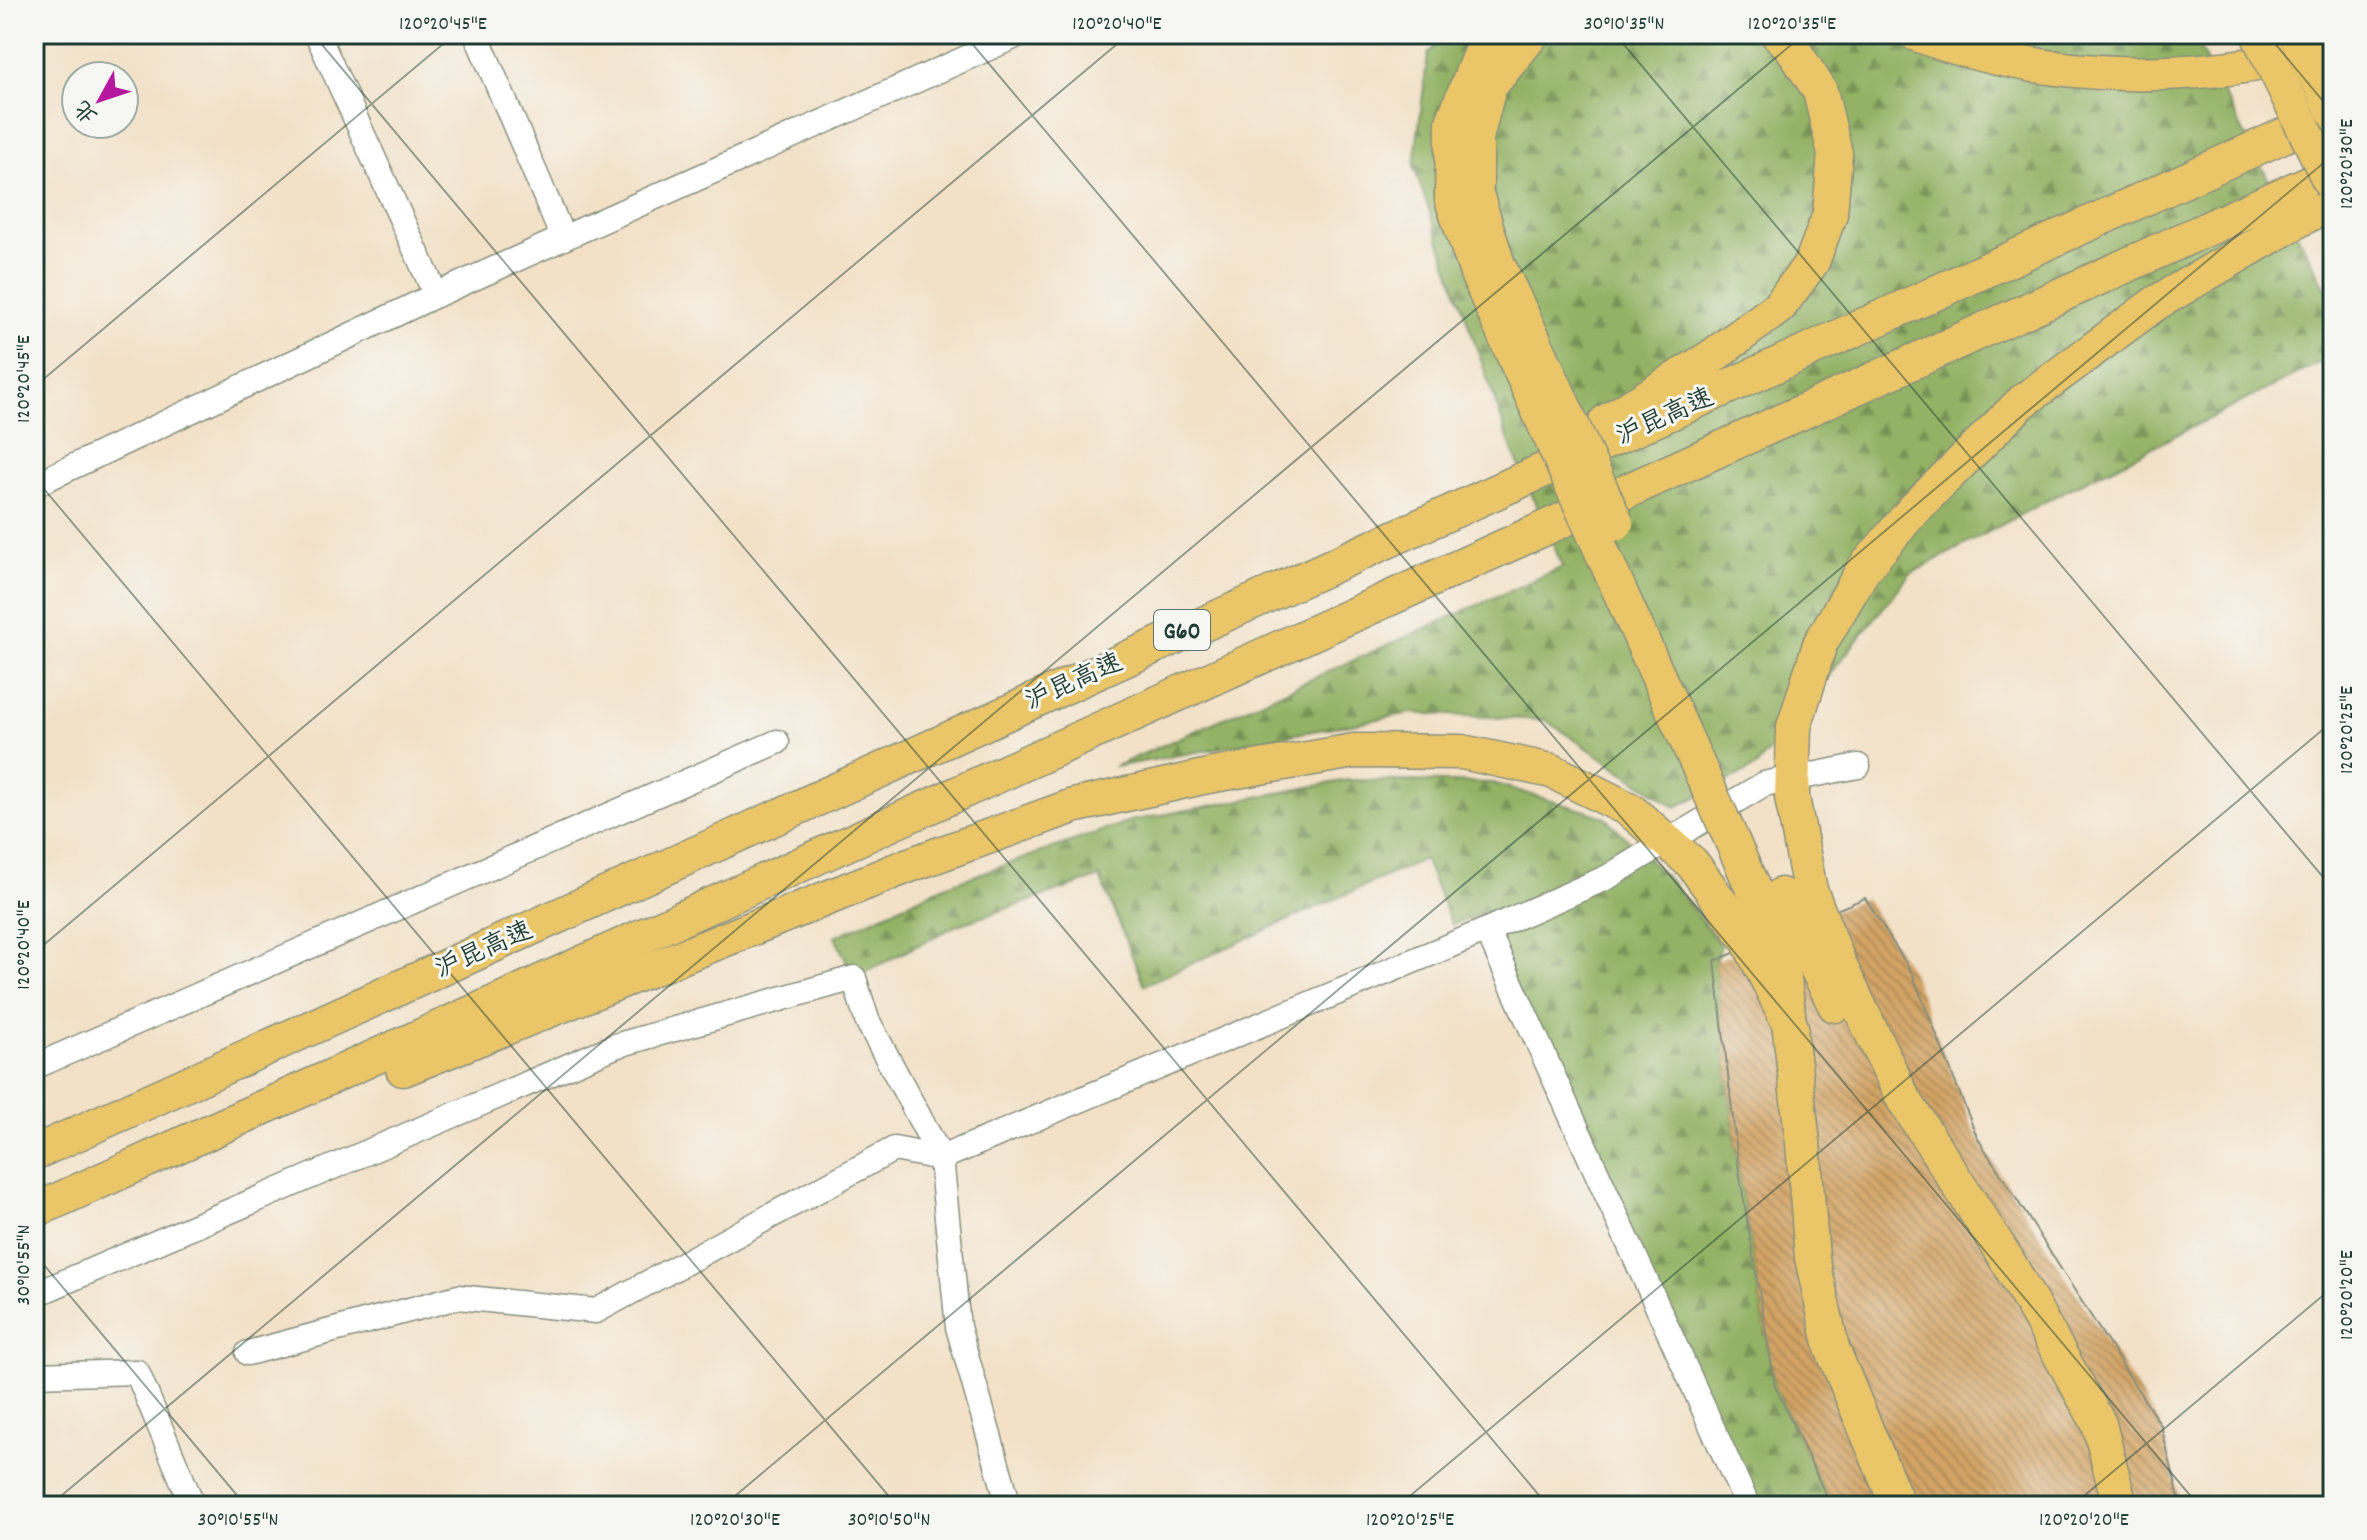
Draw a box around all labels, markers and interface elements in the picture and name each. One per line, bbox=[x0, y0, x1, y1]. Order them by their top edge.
text: 120°20'45"E bbox=[399, 11, 487, 39]
text: 120°20'40"E bbox=[1072, 11, 1162, 39]
text: 30°10'35"N bbox=[1584, 11, 1664, 39]
text: 120°20'35"E bbox=[1748, 11, 1836, 39]
north arrow bbox=[60, 60, 140, 140]
text: 北 bbox=[68, 92, 106, 129]
text: 120°20'30"E bbox=[2334, 119, 2362, 209]
text: 120°20'45"E bbox=[11, 335, 39, 423]
street label: 沪昆高速 bbox=[1610, 380, 1720, 456]
road number: G60 bbox=[1154, 610, 1210, 650]
street label: 沪昆高速 bbox=[1019, 645, 1129, 721]
text: 120°20'25"E bbox=[2334, 686, 2362, 774]
text: 120°20'40"E bbox=[11, 900, 39, 990]
street label: 沪昆高速 bbox=[429, 913, 539, 989]
text: 30°10'55"N bbox=[11, 1225, 39, 1305]
text: 120°20'20"E bbox=[2334, 1250, 2362, 1340]
text: 30°10'55"N bbox=[198, 1507, 278, 1535]
text: 120°20'30"E bbox=[690, 1507, 780, 1535]
text: 30°10'50"N bbox=[848, 1507, 930, 1535]
text: 120°20'25"E bbox=[1366, 1507, 1454, 1535]
text: 120°20'20"E bbox=[2039, 1507, 2129, 1535]

